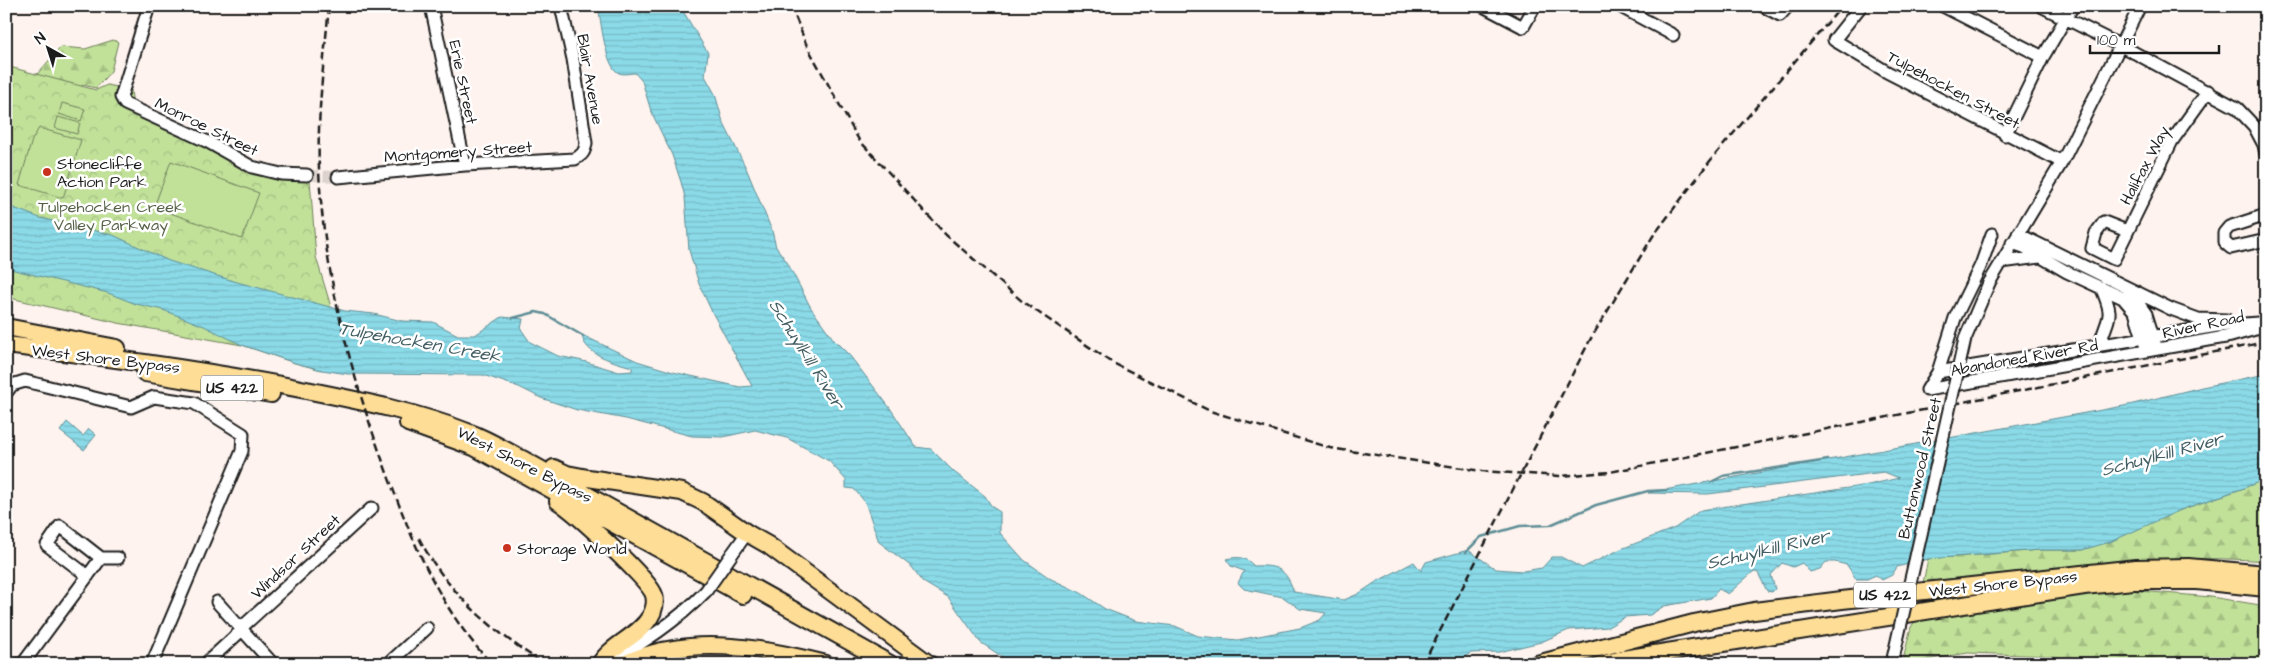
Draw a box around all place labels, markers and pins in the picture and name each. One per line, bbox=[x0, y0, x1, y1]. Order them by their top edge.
place label: Stonecliffe Action Park bbox=[57, 153, 147, 193]
marker: Stonecliffe Action Park bbox=[41, 166, 53, 178]
place label: Storage World bbox=[517, 538, 627, 561]
marker: Storage World bbox=[501, 542, 513, 554]

